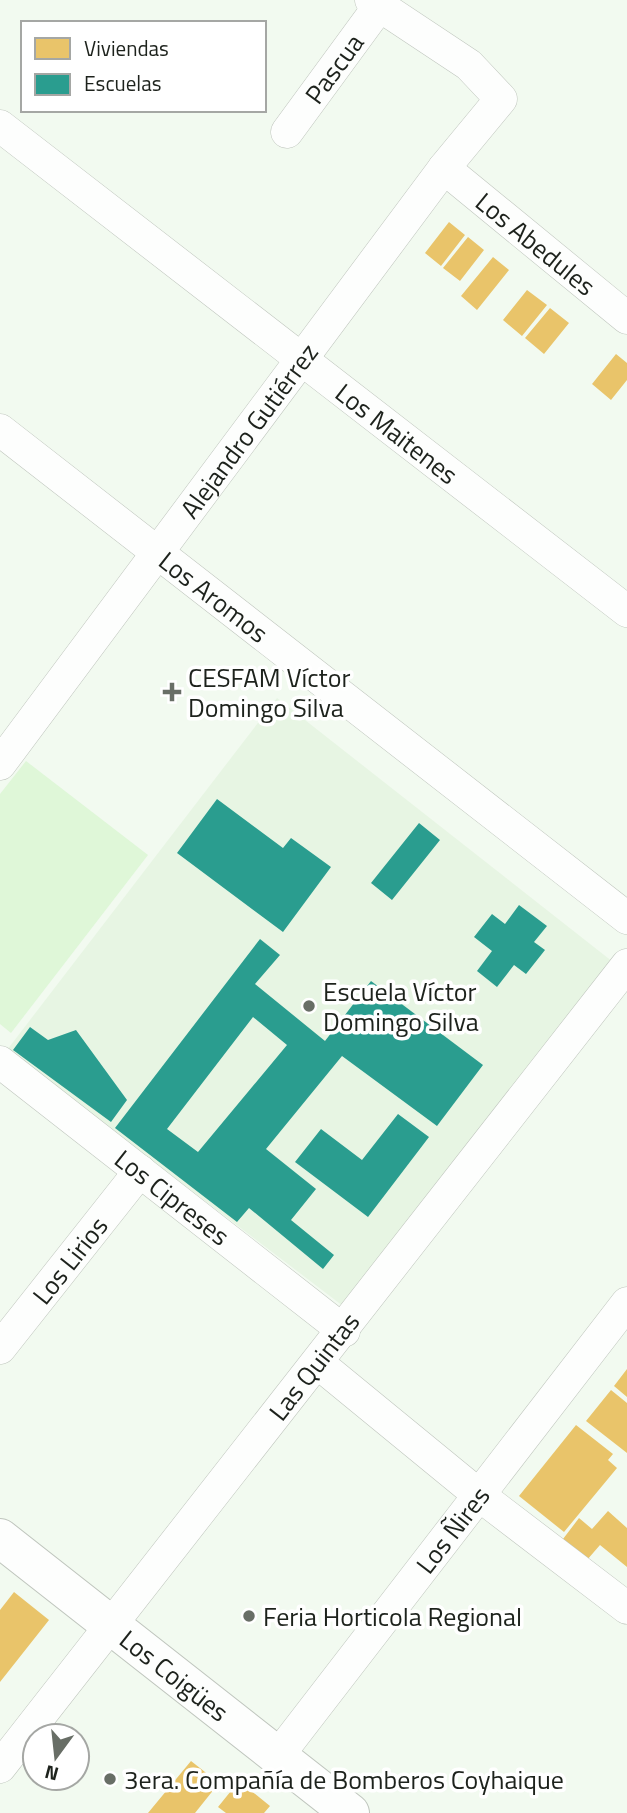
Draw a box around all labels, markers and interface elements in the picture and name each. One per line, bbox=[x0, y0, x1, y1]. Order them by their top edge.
legend bbox=[21, 21, 266, 112]
street label: Pascua bbox=[295, 25, 373, 111]
text: Viviendas bbox=[84, 32, 169, 64]
text: Escuelas bbox=[84, 67, 161, 99]
street label: Los Abedules bbox=[468, 182, 604, 304]
street label: Alejandro Gutiérrez bbox=[170, 335, 327, 526]
street label: Los Maitenes bbox=[327, 373, 467, 493]
street label: Los Aromos bbox=[151, 541, 277, 652]
place label: CESFAM Víctor Domingo Silva bbox=[188, 658, 350, 727]
marker: CESFAM Víctor Domingo Silva bbox=[162, 682, 182, 702]
place label: Escuela Víctor Domingo Silva bbox=[323, 972, 479, 1041]
marker: Escuela Víctor Domingo Silva bbox=[301, 998, 317, 1014]
street label: Los Cipreses bbox=[107, 1139, 238, 1254]
street label: Los Lirios bbox=[22, 1208, 117, 1312]
street label: Las Quintas bbox=[259, 1304, 368, 1428]
street label: Los Ñires bbox=[406, 1478, 499, 1582]
place label: Feria Horticola Regional bbox=[263, 1597, 522, 1636]
marker: Feria Horticola Regional bbox=[241, 1608, 257, 1624]
street label: Los Coigües bbox=[112, 1620, 238, 1731]
north arrow bbox=[21, 1722, 91, 1792]
text: N bbox=[41, 1758, 62, 1790]
place label: 3era. Compañía de Bomberos Coyhaique bbox=[124, 1760, 564, 1799]
marker: 3era. Compañía de Bomberos Coyhaique bbox=[102, 1771, 118, 1787]

